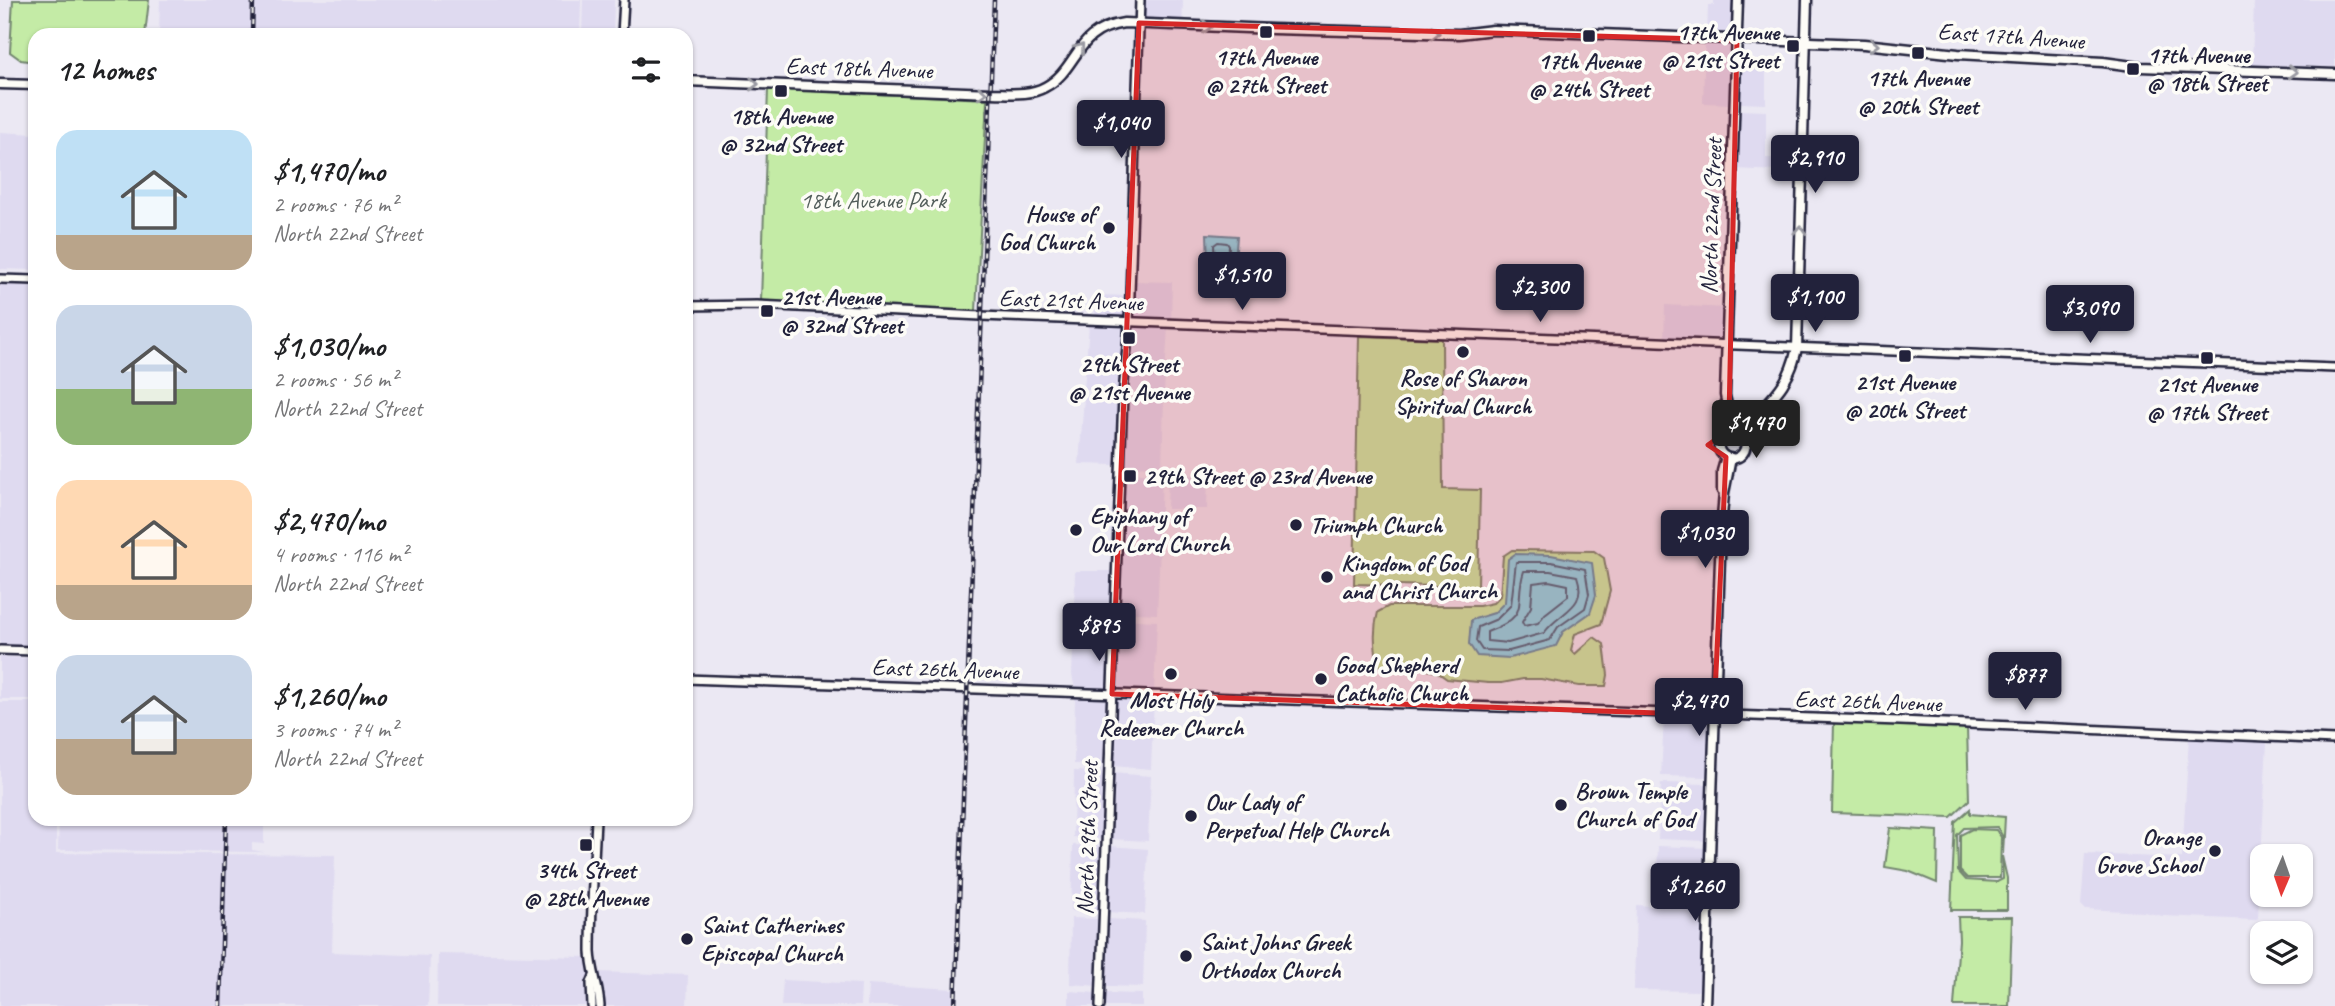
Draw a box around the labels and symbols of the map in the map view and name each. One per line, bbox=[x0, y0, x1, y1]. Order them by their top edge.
street label: East 17th Avenue bbox=[1937, 16, 2087, 56]
place label: 17th Avenue @ 21st Street bbox=[1662, 17, 1782, 75]
one-way arrow bbox=[1202, 19, 1213, 34]
marker: 17th Avenue @ 27th Street bbox=[1258, 24, 1274, 40]
one-way arrow bbox=[1430, 25, 1440, 41]
marker: 17th Avenue @ 24th Street bbox=[1581, 28, 1597, 44]
one-way arrow bbox=[1869, 37, 1880, 52]
marker: 17th Avenue @ 21st Street bbox=[1785, 38, 1801, 54]
place label: 17th Avenue @ 18th Street bbox=[2147, 40, 2270, 98]
place label: 17th Avenue @ 27th Street bbox=[1206, 42, 1329, 100]
one-way arrow bbox=[1072, 44, 1085, 56]
marker: 17th Avenue @ 20th Street bbox=[1910, 45, 1926, 61]
place label: 17th Avenue @ 24th Street bbox=[1529, 46, 1652, 104]
street label: East 18th Avenue bbox=[785, 50, 935, 86]
marker: 17th Avenue @ 18th Street bbox=[2125, 61, 2141, 77]
place label: 17th Avenue @ 20th Street bbox=[1858, 63, 1981, 121]
one-way arrow bbox=[2288, 64, 2298, 80]
one-way arrow bbox=[749, 76, 760, 91]
marker: 18th Avenue @ 32nd Street bbox=[773, 83, 789, 99]
one-way arrow bbox=[976, 85, 987, 100]
pin: $1,040 bbox=[1064, 100, 1178, 160]
place label: 18th Avenue @ 32nd Street bbox=[720, 101, 845, 159]
street label: North 22nd Street bbox=[1693, 136, 1729, 294]
pin: $2,910 bbox=[1758, 136, 1872, 195]
park label: 18th Avenue Park bbox=[800, 185, 948, 215]
place label: House of God Church bbox=[999, 199, 1101, 257]
marker: House of God Church bbox=[1101, 220, 1117, 236]
one-way arrow bbox=[1792, 225, 1807, 236]
pin: $1,510 bbox=[1185, 252, 1299, 312]
pin: $2,300 bbox=[1483, 264, 1597, 324]
pin: $1,100 bbox=[1758, 274, 1872, 334]
place label: 21st Avenue @ 32nd Street bbox=[781, 282, 906, 340]
street label: East 21st Avenue bbox=[999, 282, 1146, 318]
pin: $3,090 bbox=[2033, 286, 2147, 345]
marker: 21st Avenue @ 32nd Street bbox=[759, 303, 775, 319]
marker: 29th Street @ 21st Avenue bbox=[1121, 330, 1137, 346]
marker: Rose of Sharon Spiritual Church bbox=[1455, 344, 1471, 360]
marker: 21st Avenue @ 20th Street bbox=[1897, 348, 1913, 364]
place label: 29th Street @ 21st Avenue bbox=[1068, 349, 1192, 407]
marker: 21st Avenue @ 17th Street bbox=[2199, 350, 2215, 366]
place label: Rose of Sharon Spiritual Church bbox=[1395, 363, 1532, 421]
place label: 21st Avenue @ 20th Street bbox=[1845, 367, 1968, 425]
place label: 21st Avenue @ 17th Street bbox=[2147, 369, 2270, 427]
pin: $1,470 bbox=[1699, 400, 1813, 460]
place label: 29th Street @ 23rd Avenue bbox=[1144, 461, 1373, 491]
marker: 29th Street @ 23rd Avenue bbox=[1122, 468, 1138, 484]
place label: Epiphany of Our Lord Church bbox=[1090, 501, 1231, 559]
place label: Triumph Church bbox=[1310, 510, 1443, 540]
pin: $1,030 bbox=[1648, 510, 1762, 570]
marker: Triumph Church bbox=[1288, 517, 1304, 533]
marker: Epiphany of Our Lord Church bbox=[1068, 522, 1084, 538]
place label: Kingdom of God and Christ Church bbox=[1341, 548, 1499, 606]
marker: Kingdom of God and Christ Church bbox=[1319, 569, 1335, 585]
pin: $895 bbox=[1058, 604, 1140, 663]
place label: Good Shepherd Catholic Church bbox=[1335, 650, 1469, 708]
street label: East 26th Avenue bbox=[871, 651, 1021, 687]
pin: $877 bbox=[1984, 652, 2066, 712]
marker: Most Holy Redeemer Church bbox=[1163, 666, 1179, 682]
marker: Good Shepherd Catholic Church bbox=[1313, 671, 1329, 687]
pin: $2,470 bbox=[1642, 678, 1756, 738]
street label: East 26th Avenue bbox=[1794, 683, 1944, 719]
place label: Most Holy Redeemer Church bbox=[1099, 685, 1245, 743]
street label: North 29th Street bbox=[1069, 758, 1105, 916]
place label: Brown Temple Church of God bbox=[1575, 776, 1698, 834]
place label: Our Lady of Perpetual Help Church bbox=[1205, 787, 1391, 845]
marker: Brown Temple Church of God bbox=[1553, 797, 1569, 813]
marker: Our Lady of Perpetual Help Church bbox=[1183, 808, 1199, 824]
place label: Orange Grove School bbox=[2096, 822, 2206, 880]
marker: 34th Street @ 28th Avenue bbox=[578, 837, 594, 853]
marker: Orange Grove School bbox=[2207, 843, 2223, 859]
north arrow bbox=[2250, 844, 2314, 906]
place label: 34th Street @ 28th Avenue bbox=[524, 855, 650, 913]
pin: $1,260 bbox=[1638, 864, 1752, 923]
place label: Saint Catherines Episcopal Church bbox=[701, 910, 845, 968]
place label: Saint Johns Greek Orthodox Church bbox=[1200, 927, 1352, 985]
marker: Saint Catherines Episcopal Church bbox=[679, 931, 695, 947]
marker: Saint Johns Greek Orthodox Church bbox=[1178, 948, 1194, 964]

